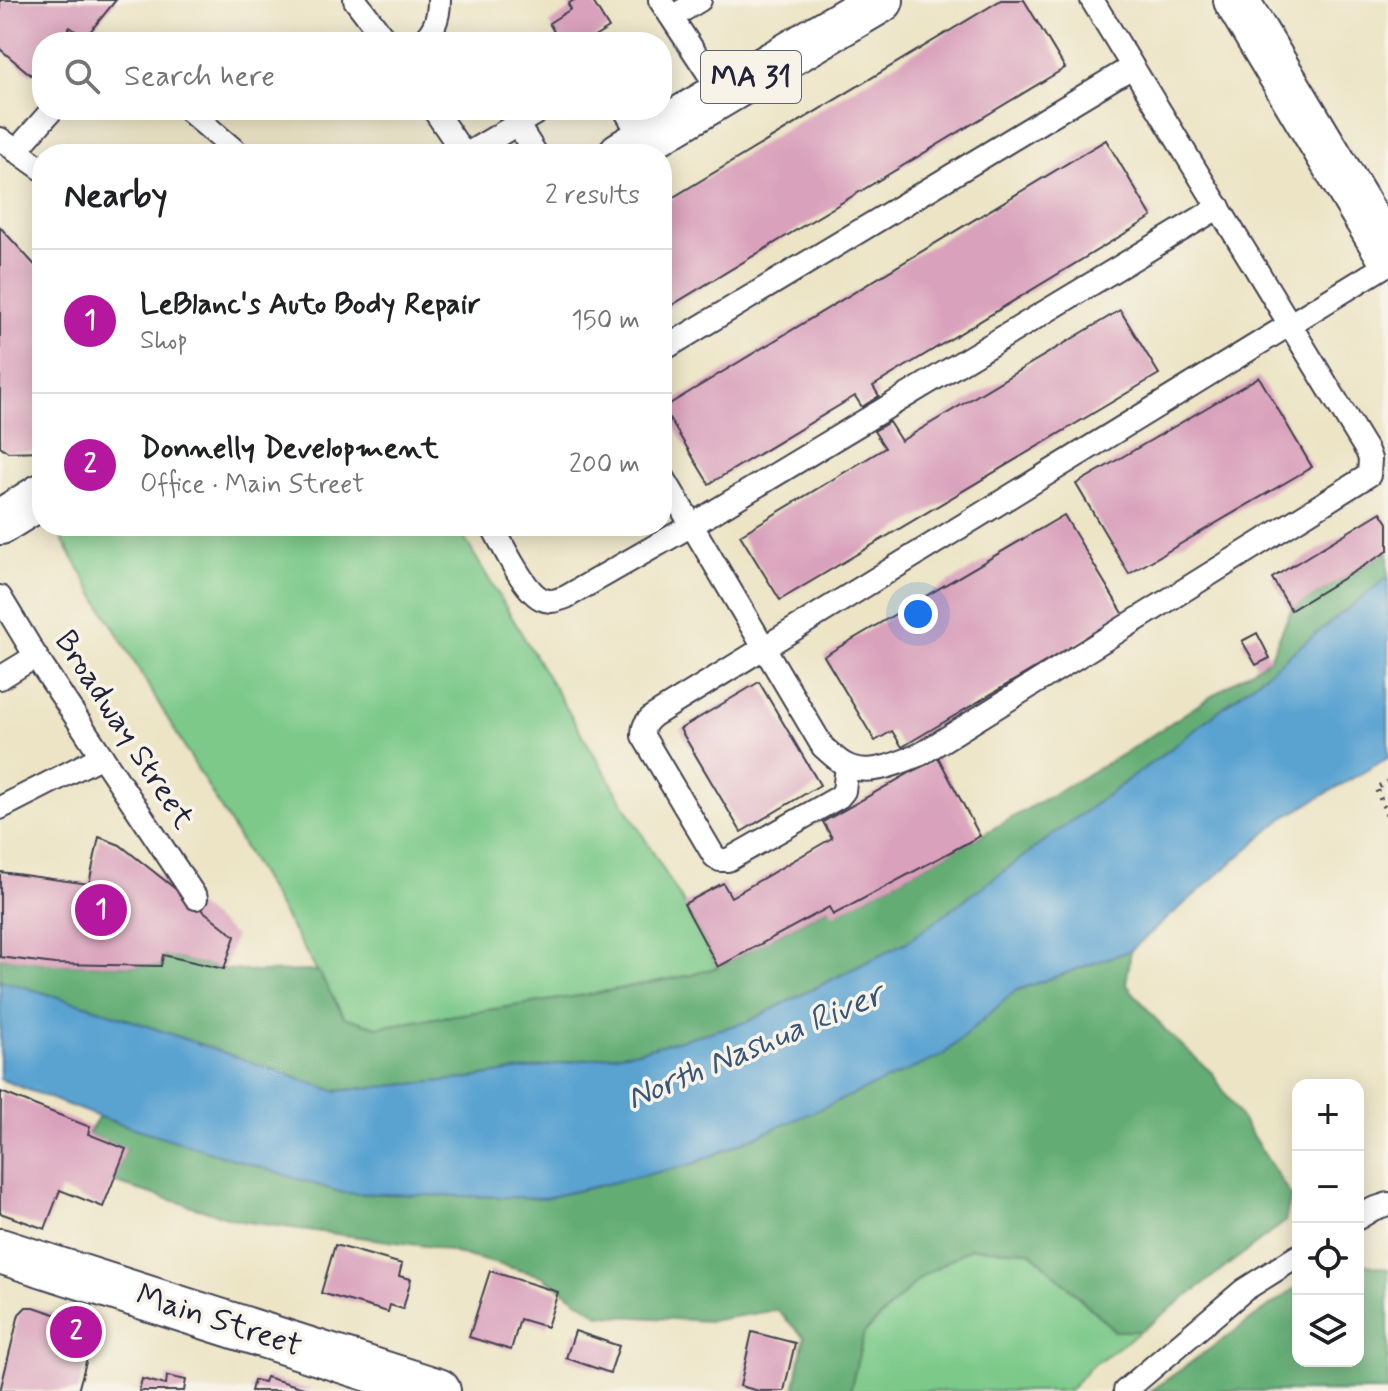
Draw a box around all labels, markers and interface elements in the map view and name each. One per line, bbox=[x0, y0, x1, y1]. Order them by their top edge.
search box bbox=[32, 32, 672, 120]
road number: MA 31 bbox=[701, 51, 801, 103]
icon: search bbox=[60, 54, 104, 98]
text: Search here bbox=[124, 57, 275, 96]
text: Nearby bbox=[64, 174, 168, 219]
text: 2 results bbox=[545, 179, 640, 213]
text: LeBlanc's Auto Body Repair bbox=[140, 285, 481, 324]
text: 1 bbox=[84, 304, 96, 338]
text: 150 m bbox=[571, 304, 640, 338]
text: Shop bbox=[140, 324, 188, 358]
text: Donnelly Development bbox=[140, 429, 439, 468]
text: 2 bbox=[84, 448, 96, 482]
text: 200 m bbox=[569, 448, 640, 482]
text: Office · Main Street bbox=[140, 468, 365, 502]
your location bbox=[898, 594, 938, 634]
street label: Broadway Street bbox=[44, 623, 204, 837]
pin: 1 bbox=[75, 880, 127, 940]
water label: North Nashua River bbox=[620, 971, 895, 1121]
map controls bbox=[1292, 1079, 1364, 1367]
button: + bbox=[1292, 1079, 1364, 1151]
button: − bbox=[1292, 1151, 1364, 1223]
button: locate bbox=[1292, 1223, 1364, 1295]
street label: Main Street bbox=[131, 1274, 307, 1368]
button: layers bbox=[1292, 1295, 1364, 1367]
pin: 2 bbox=[50, 1302, 102, 1362]

